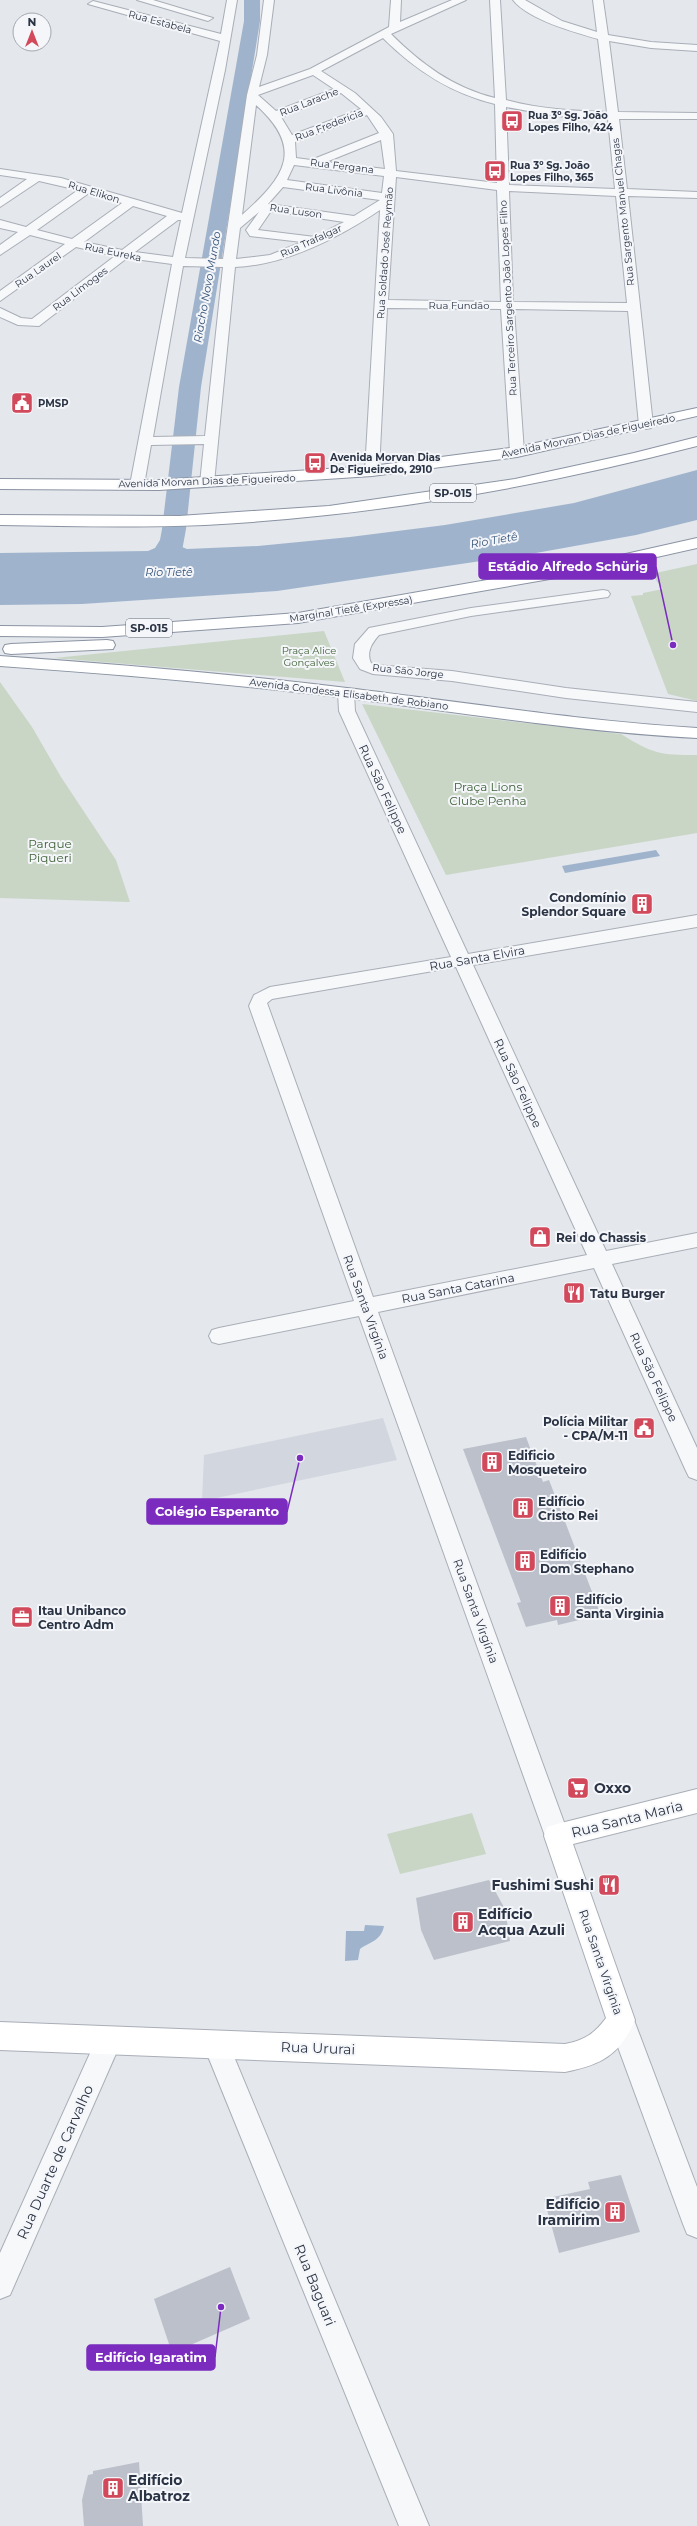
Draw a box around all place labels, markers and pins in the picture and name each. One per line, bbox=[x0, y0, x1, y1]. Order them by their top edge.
bus stop icon: Rua 3º Sg. João Lopes Filho, 424 bbox=[499, 108, 525, 134]
place label: Rua 3º Sg. João Lopes Filho, 424 bbox=[528, 109, 613, 134]
bus stop icon: Rua 3º Sg. João Lopes Filho, 365 bbox=[482, 158, 508, 184]
place label: Rua 3º Sg. João Lopes Filho, 365 bbox=[510, 159, 593, 184]
public building icon: PMSP bbox=[9, 390, 35, 416]
place label: PMSP bbox=[38, 397, 68, 410]
bus stop icon: Avenida Morvan Dias De Figueiredo, 2910 bbox=[302, 450, 328, 476]
place label: Avenida Morvan Dias De Figueiredo, 2910 bbox=[329, 451, 441, 476]
callout: Estádio Alfredo Schürig bbox=[479, 554, 656, 579]
place label: Condomínio Splendor Square bbox=[522, 890, 626, 919]
building icon: Condomínio Splendor Square bbox=[629, 891, 655, 917]
shop icon: Rei do Chassis bbox=[527, 1224, 553, 1250]
place label: Rei do Chassis bbox=[556, 1230, 647, 1245]
restaurant icon: Tatu Burger bbox=[561, 1280, 587, 1306]
place label: Tatu Burger bbox=[590, 1286, 665, 1301]
place label: Polícia Militar - CPA/M-11 bbox=[543, 1414, 628, 1443]
public building icon: Polícia Militar - CPA/M-11 bbox=[631, 1415, 657, 1441]
place label: Edificio Mosqueteiro bbox=[508, 1448, 587, 1477]
building icon: Edificio Mosqueteiro bbox=[479, 1449, 505, 1475]
place label: Edifício Cristo Rei bbox=[538, 1494, 598, 1523]
building icon: Edifício Cristo Rei bbox=[510, 1495, 536, 1521]
callout: Colégio Esperanto bbox=[147, 1499, 287, 1524]
place label: Edifício Dom Stephano bbox=[540, 1547, 634, 1576]
building icon: Edifício Dom Stephano bbox=[512, 1548, 538, 1574]
place label: Edifício Santa Virginia bbox=[576, 1592, 664, 1621]
building icon: Edifício Santa Virginia bbox=[547, 1593, 573, 1619]
place label: Itau Unibanco Centro Adm bbox=[38, 1603, 126, 1632]
office icon: Itau Unibanco Centro Adm bbox=[9, 1604, 35, 1630]
supermarket icon: Oxxo bbox=[565, 1775, 591, 1801]
place label: Oxxo bbox=[594, 1779, 631, 1797]
restaurant icon: Fushimi Sushi bbox=[596, 1872, 622, 1898]
place label: Fushimi Sushi bbox=[492, 1876, 594, 1894]
place label: Edifício Acqua Azuli bbox=[477, 1905, 565, 1939]
building icon: Edifício Acqua Azuli bbox=[450, 1909, 476, 1935]
place label: Edifício Iramirim bbox=[537, 2195, 600, 2229]
building icon: Edifício Iramirim bbox=[602, 2199, 628, 2225]
callout: Edifício Igaratim bbox=[87, 2345, 215, 2370]
place label: Edifício Albatroz bbox=[127, 2471, 190, 2505]
building icon: Edifício Albatroz bbox=[100, 2475, 126, 2501]

